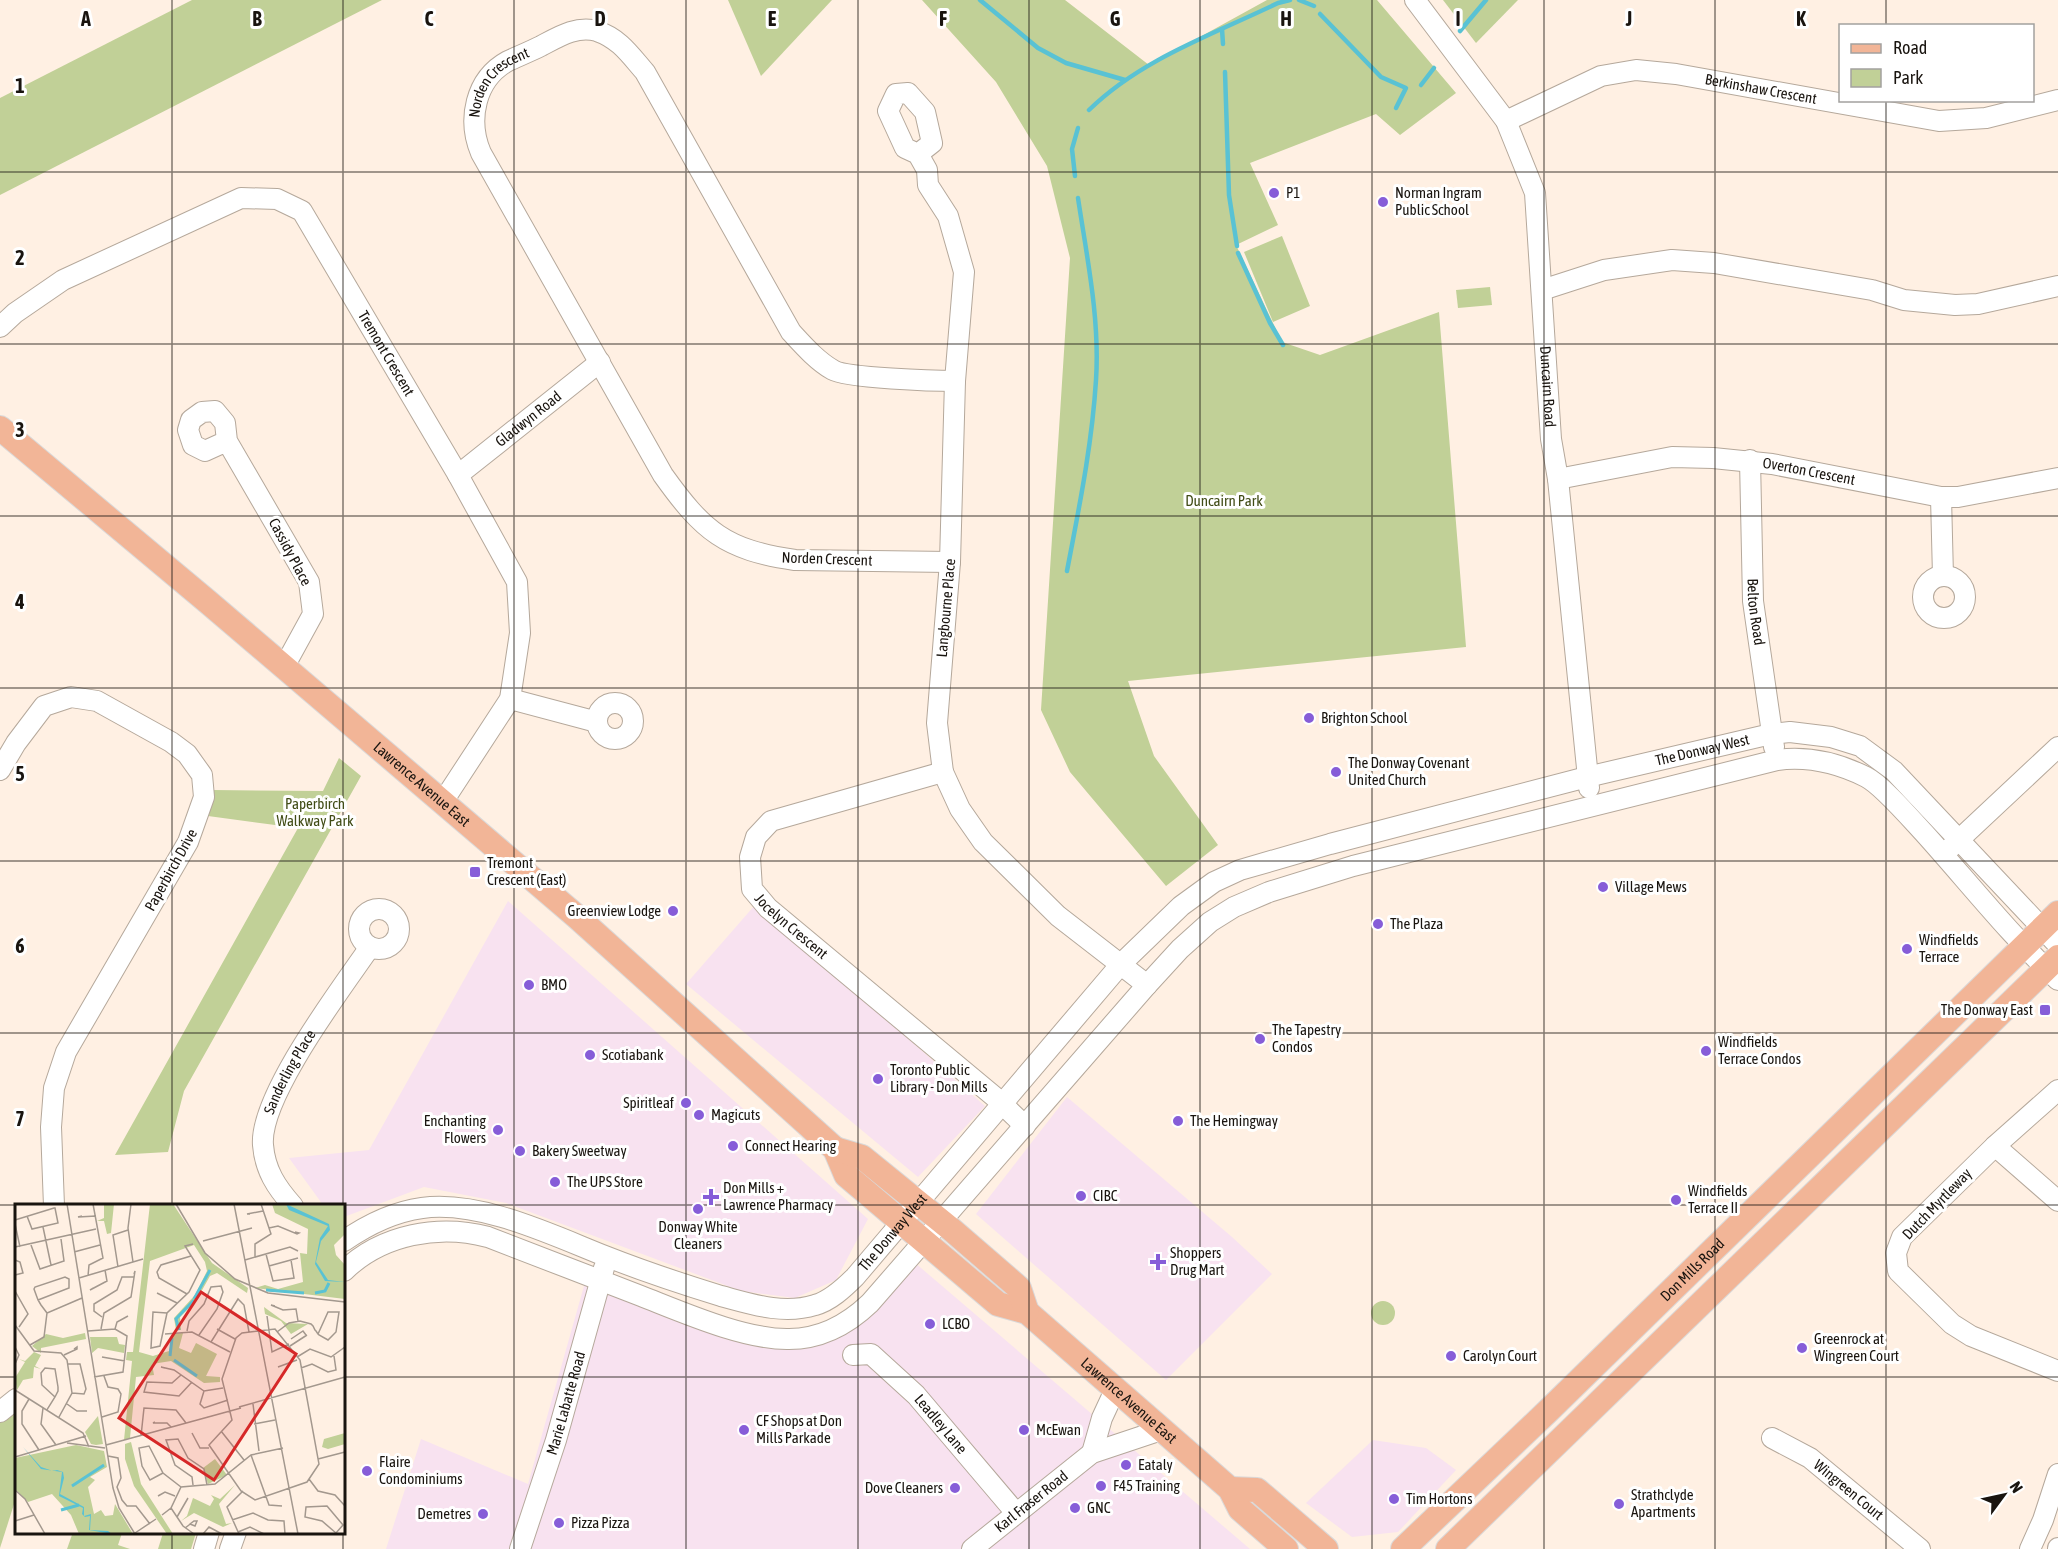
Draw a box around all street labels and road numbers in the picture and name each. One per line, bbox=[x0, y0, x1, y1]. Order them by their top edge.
street label: Norden Crescent bbox=[465, 44, 532, 118]
street label: Berkinshaw Crescent bbox=[1704, 70, 1818, 107]
street label: Tremont Crescent bbox=[355, 308, 418, 399]
street label: Duncairn Road bbox=[1537, 345, 1559, 428]
street label: Gladwyn Road bbox=[492, 387, 564, 450]
street label: Overton Crescent bbox=[1762, 454, 1857, 488]
street label: Cassidy Place bbox=[266, 515, 315, 588]
street label: Norden Crescent bbox=[781, 548, 873, 569]
street label: Langbourne Place bbox=[933, 558, 958, 658]
street label: Belton Road bbox=[1745, 578, 1768, 646]
street label: The Donway West bbox=[1654, 730, 1751, 769]
street label: Lawrence Avenue East bbox=[370, 738, 474, 830]
street label: Paperbirch Drive bbox=[141, 826, 200, 914]
street label: Jocelyn Crescent bbox=[752, 890, 831, 962]
street label: Sanderling Place bbox=[260, 1026, 319, 1116]
street label: Dutch Myrtleway bbox=[1899, 1165, 1975, 1243]
street label: The Donway West bbox=[855, 1190, 930, 1274]
street label: Don Mills Road bbox=[1657, 1235, 1727, 1304]
street label: Marie Labatte Road bbox=[543, 1349, 588, 1457]
street label: Lawrence Avenue East bbox=[1078, 1354, 1180, 1447]
street label: Leadley Lane bbox=[911, 1391, 971, 1457]
street label: Wingreen Court bbox=[1811, 1456, 1887, 1523]
street label: Karl Fraser Road bbox=[991, 1467, 1071, 1535]

